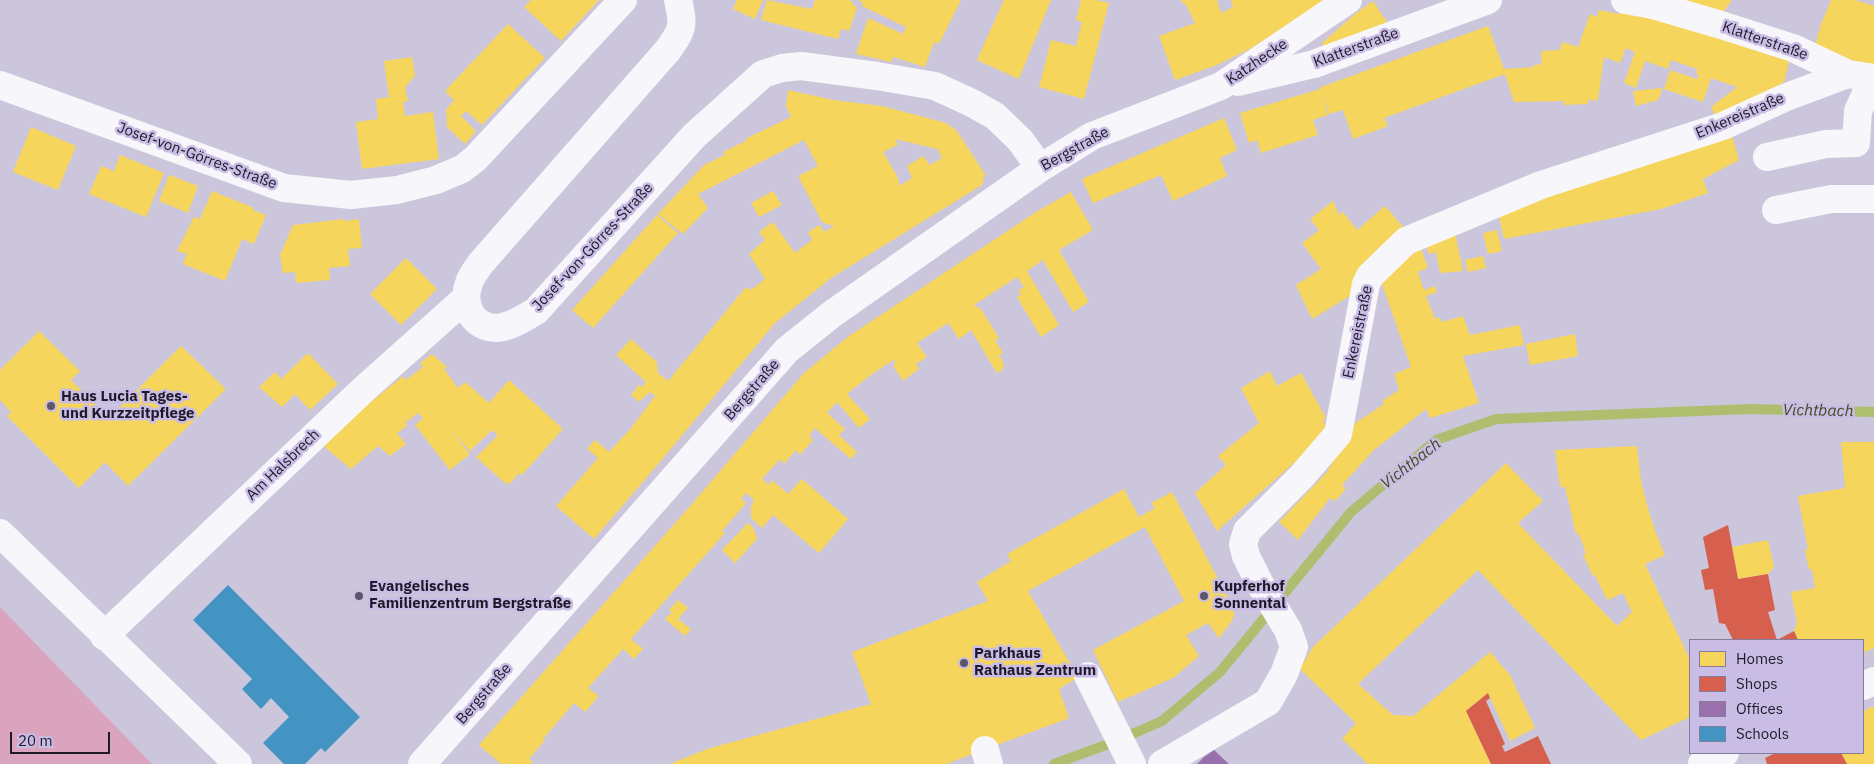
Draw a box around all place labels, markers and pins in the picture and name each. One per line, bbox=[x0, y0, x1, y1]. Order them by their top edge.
place label: Haus Lucia Tages- und Kurzzeitpflege bbox=[61, 388, 195, 423]
marker: Haus Lucia Tages- und Kurzzeitpflege bbox=[45, 400, 57, 412]
place label: Evangelisches Familienzentrum Bergstraße bbox=[369, 578, 571, 613]
place label: Kupferhof Sonnental bbox=[1214, 578, 1286, 613]
marker: Evangelisches Familienzentrum Bergstraße bbox=[353, 590, 365, 602]
marker: Kupferhof Sonnental bbox=[1198, 590, 1210, 602]
place label: Parkhaus Rathaus Zentrum bbox=[974, 645, 1096, 680]
marker: Parkhaus Rathaus Zentrum bbox=[958, 657, 970, 669]

